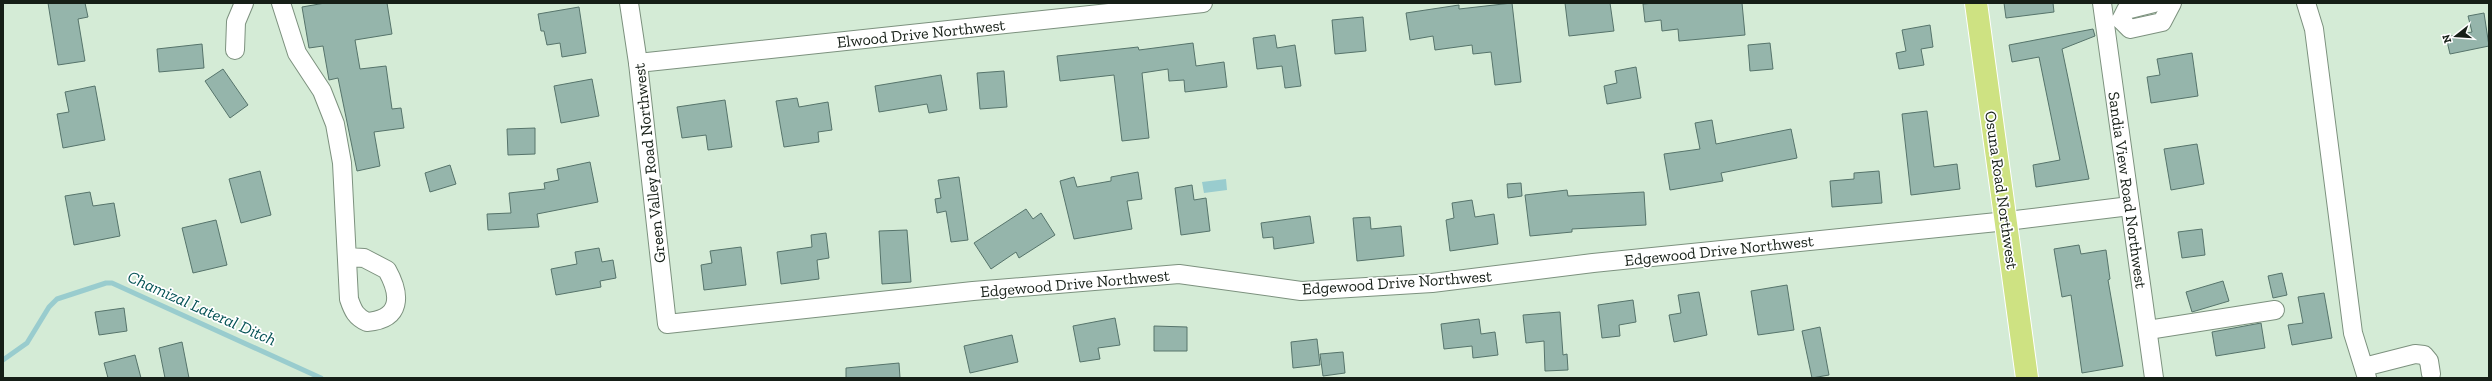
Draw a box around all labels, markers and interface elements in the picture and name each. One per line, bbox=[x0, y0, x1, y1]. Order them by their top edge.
street label: Elwood Drive Northwest bbox=[836, 15, 1006, 52]
north arrow bbox=[2436, 16, 2476, 56]
text: N bbox=[2439, 32, 2454, 45]
street label: Green Valley Road Northwest bbox=[630, 62, 669, 264]
street label: Sandia View Road Northwest bbox=[2104, 90, 2151, 290]
street label: Osuna Road Northwest bbox=[1981, 110, 2022, 271]
street label: Edgewood Drive Northwest bbox=[1624, 231, 1815, 270]
water label: Chamizal Lateral Ditch bbox=[125, 266, 280, 350]
street label: Edgewood Drive Northwest bbox=[980, 266, 1171, 301]
street label: Edgewood Drive Northwest bbox=[1302, 266, 1493, 299]

